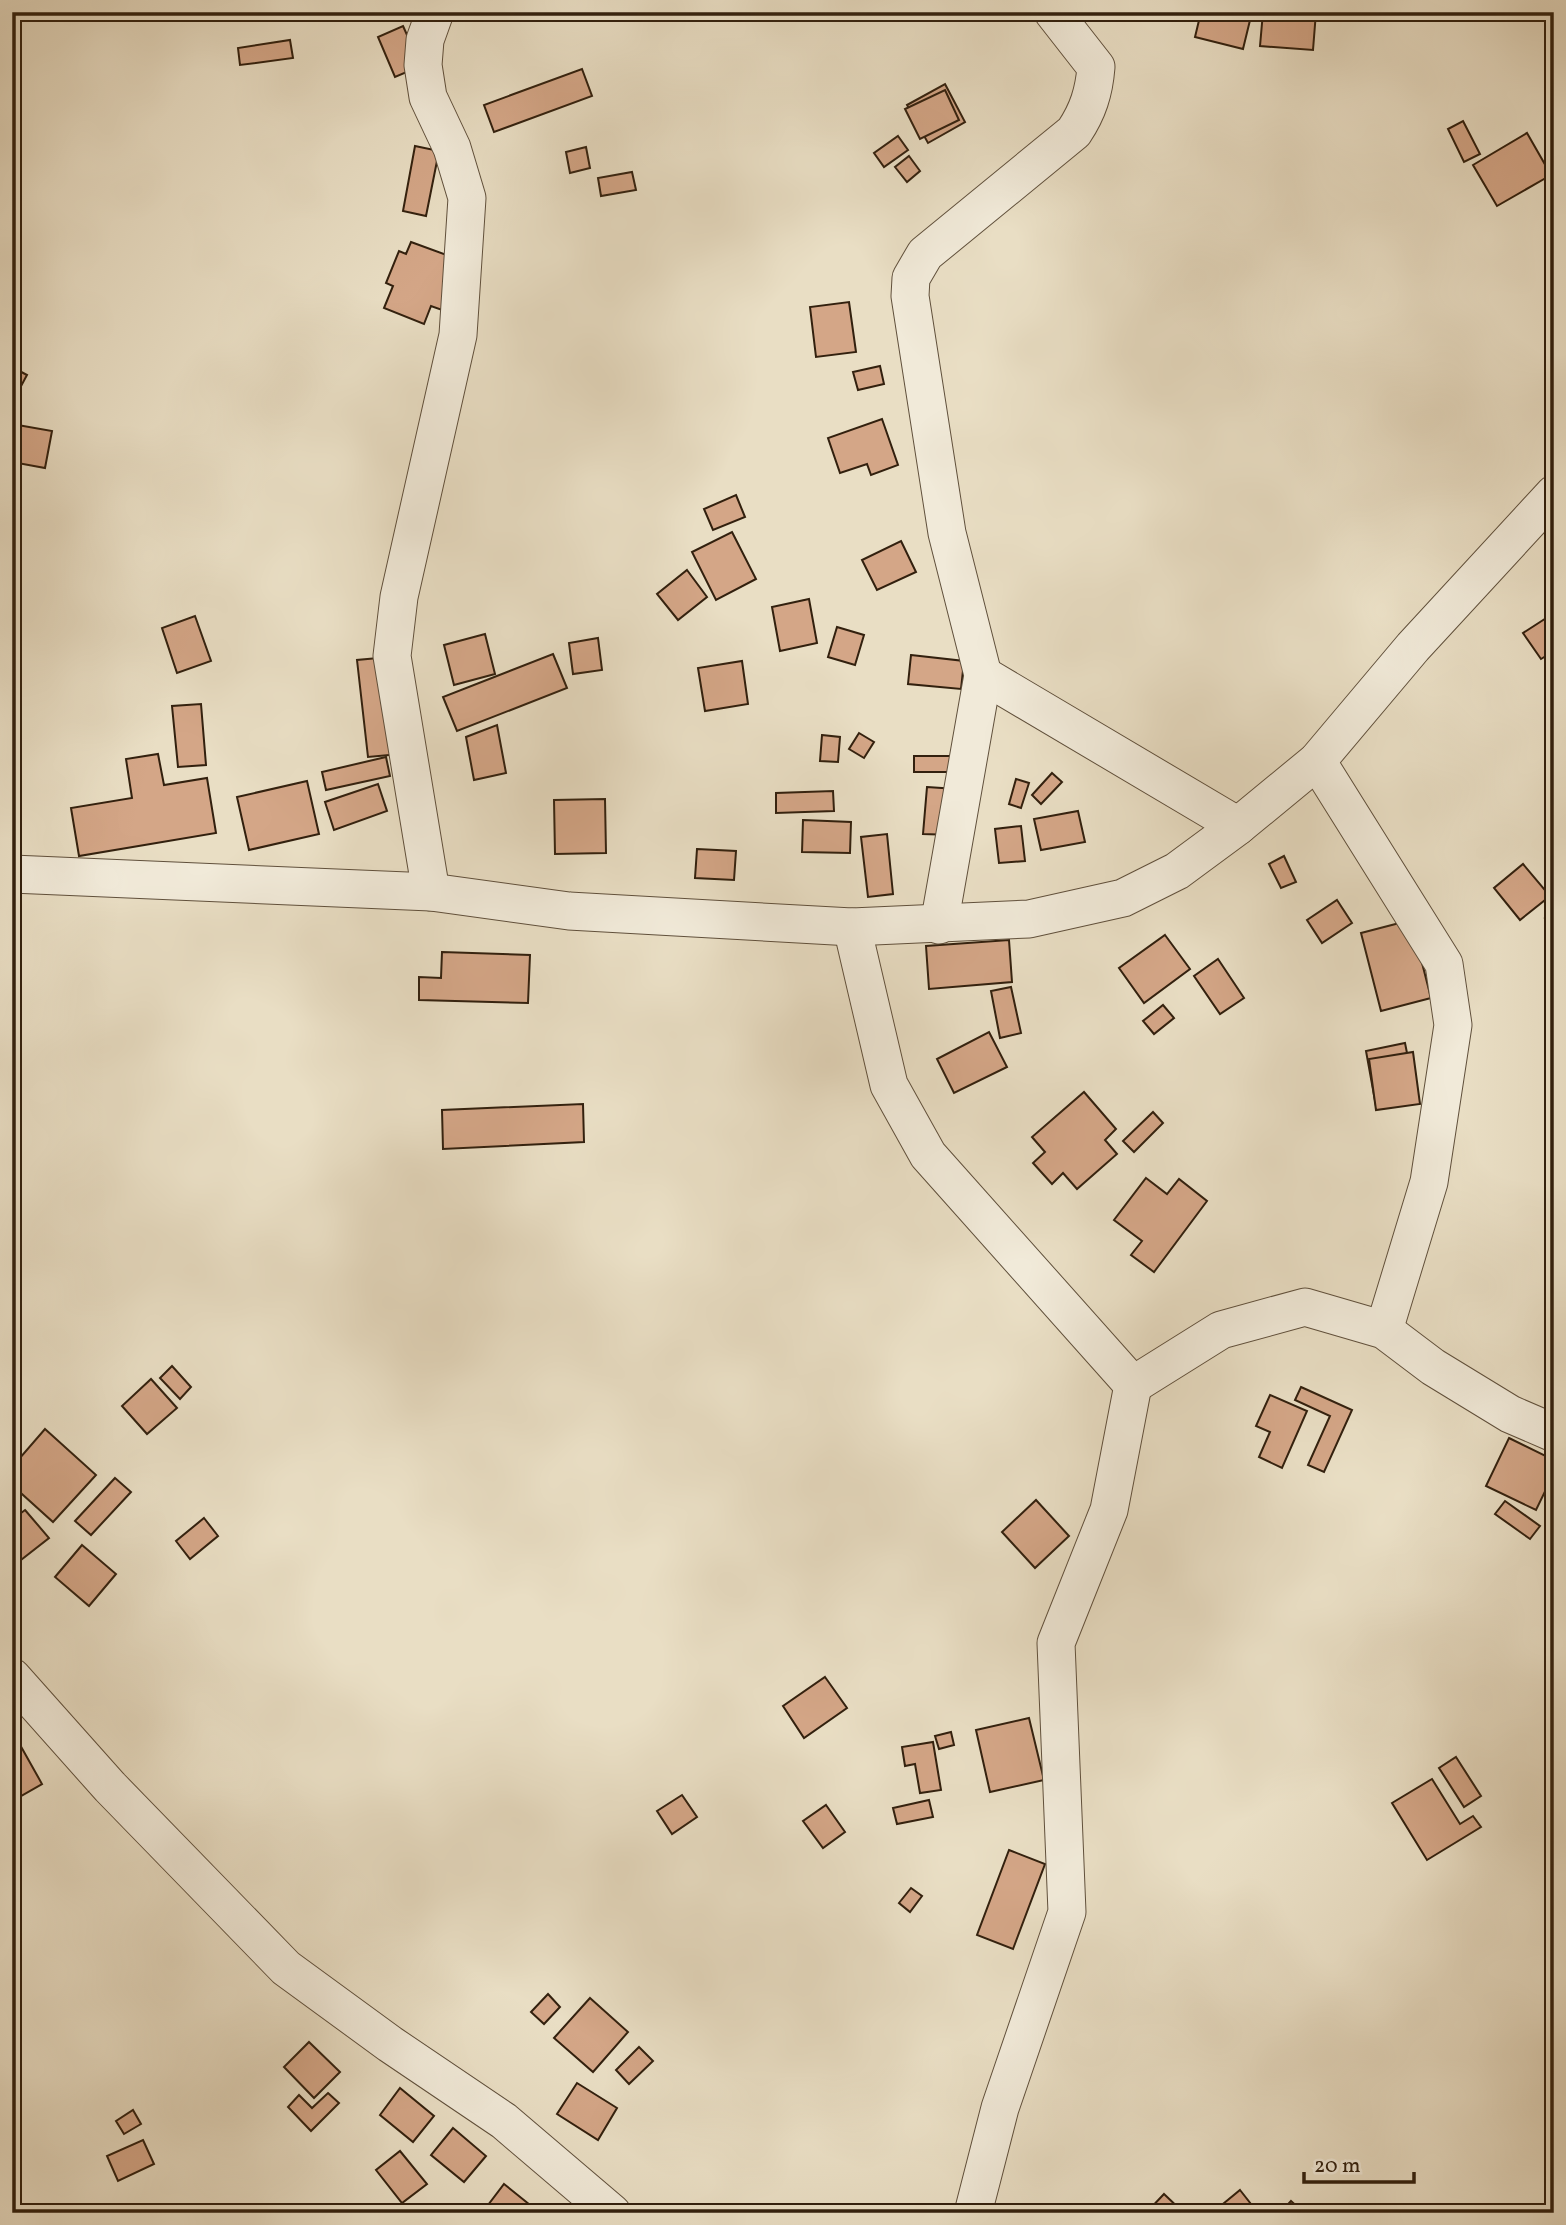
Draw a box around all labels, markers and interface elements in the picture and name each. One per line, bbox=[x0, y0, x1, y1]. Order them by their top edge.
scale bar bbox=[1304, 2141, 1414, 2185]
text: 20 m bbox=[1314, 2152, 1360, 2181]

